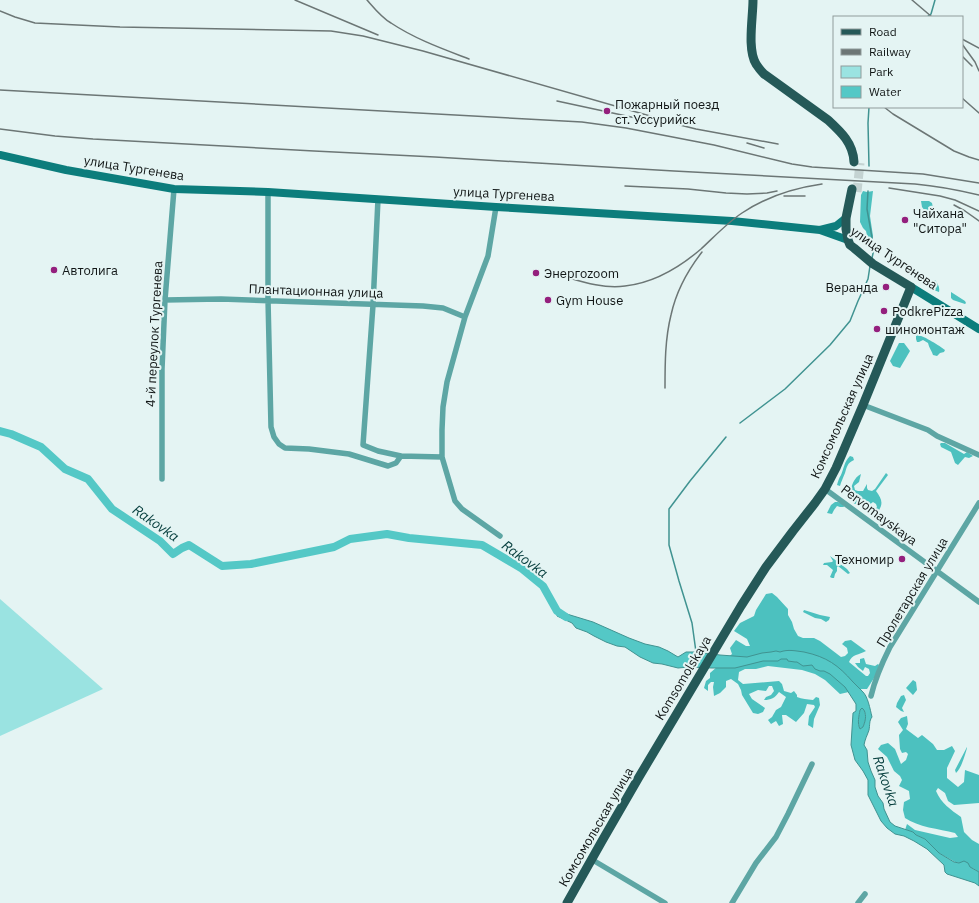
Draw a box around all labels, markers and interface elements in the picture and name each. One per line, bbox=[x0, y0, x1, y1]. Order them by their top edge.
legend bbox=[833, 16, 963, 108]
text: Road bbox=[869, 24, 897, 39]
text: Railway bbox=[869, 44, 911, 59]
text: Park bbox=[869, 64, 894, 79]
text: Water bbox=[869, 84, 902, 99]
place label: Пожарный поезд ст. Уссурийск bbox=[615, 96, 720, 128]
marker: Пожарный поезд ст. Уссурийск bbox=[602, 106, 612, 116]
street label: улица Тургенева bbox=[83, 152, 185, 184]
street label: улица Тургенева bbox=[453, 183, 555, 205]
place label: Чайхана "Ситора" bbox=[913, 205, 967, 237]
marker: Чайхана "Ситора" bbox=[900, 215, 910, 225]
street label: улица Тургенева bbox=[847, 223, 941, 293]
street label: 4-й переулок Тургенева bbox=[142, 260, 166, 408]
place label: Автолига bbox=[62, 262, 118, 279]
marker: Автолига bbox=[49, 265, 59, 275]
place label: Энергоzoom bbox=[544, 265, 619, 282]
marker: Энергоzoom bbox=[531, 268, 541, 278]
place label: Веранда bbox=[826, 279, 878, 296]
street label: Плантационная улица bbox=[248, 280, 384, 302]
marker: Веранда bbox=[881, 282, 891, 292]
place label: Gym House bbox=[556, 292, 623, 309]
marker: Gym House bbox=[543, 295, 553, 305]
place label: PodkrePizza bbox=[892, 303, 963, 320]
marker: PodkrePizza bbox=[879, 306, 889, 316]
place label: шиномонтаж bbox=[885, 321, 965, 338]
marker: шиномонтаж bbox=[872, 324, 882, 334]
street label: Комсомольская улица bbox=[807, 351, 877, 481]
street label: Pervomayskaya bbox=[837, 481, 921, 549]
water label: Rakovka bbox=[129, 500, 183, 546]
street label: Пролетарская улица bbox=[873, 534, 952, 650]
water label: Rakovka bbox=[498, 536, 552, 582]
place label: Техномир bbox=[835, 551, 894, 568]
marker: Техномир bbox=[897, 554, 907, 564]
street label: Komsomolskaya bbox=[651, 633, 715, 723]
water label: Rakovka bbox=[869, 753, 903, 809]
street label: Комсомольская улица bbox=[555, 764, 637, 890]

